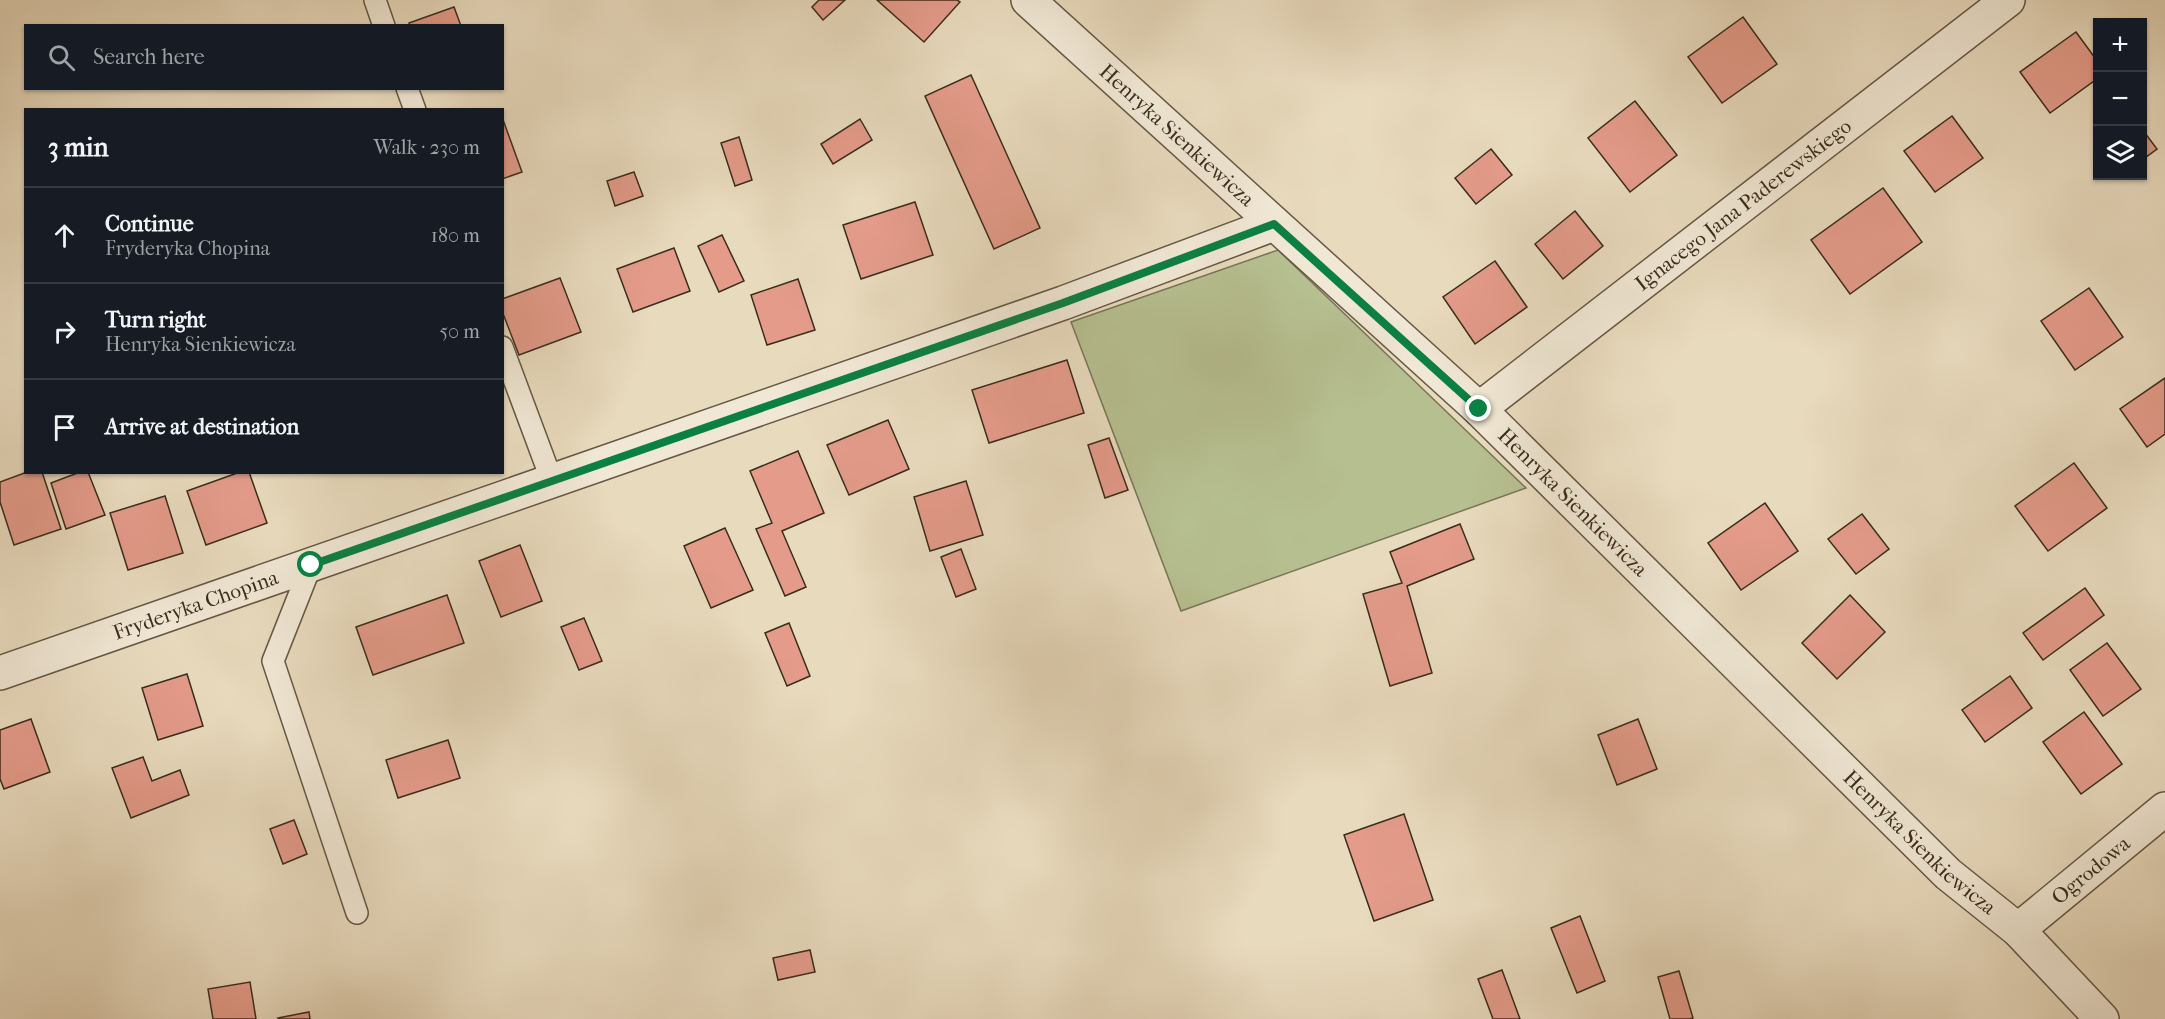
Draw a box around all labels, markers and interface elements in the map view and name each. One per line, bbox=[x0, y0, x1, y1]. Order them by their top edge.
map controls bbox=[2093, 18, 2147, 180]
button: + bbox=[2093, 18, 2147, 72]
search box bbox=[24, 24, 504, 90]
icon: search bbox=[45, 41, 78, 74]
text: Search here bbox=[93, 44, 205, 70]
street label: Henryka Sienkiewicza bbox=[1095, 59, 1259, 211]
button: − bbox=[2093, 72, 2147, 126]
street label: Ignacego Jana Paderewskiego bbox=[1630, 114, 1856, 296]
button: layers bbox=[2093, 126, 2147, 180]
text: 3 min bbox=[48, 132, 109, 163]
text: Walk · 230 m bbox=[374, 136, 480, 159]
text: Continue bbox=[105, 211, 194, 237]
icon: ahead bbox=[48, 219, 81, 252]
text: 180 m bbox=[431, 224, 480, 247]
text: Fryderyka Chopina bbox=[105, 237, 270, 260]
text: Turn right bbox=[105, 307, 206, 333]
icon: right bbox=[48, 315, 81, 348]
text: 50 m bbox=[439, 320, 480, 343]
text: Henryka Sienkiewicza bbox=[105, 333, 296, 356]
route end bbox=[1465, 395, 1491, 421]
icon: arrive bbox=[48, 411, 81, 444]
text: Arrive at destination bbox=[105, 414, 299, 440]
street label: Henryka Sienkiewicza bbox=[1493, 423, 1653, 581]
route start bbox=[297, 551, 323, 577]
street label: Fryderyka Chopina bbox=[110, 565, 282, 645]
street label: Henryka Sienkiewicza bbox=[1838, 765, 2001, 920]
street label: Ogrodowa bbox=[2047, 831, 2135, 909]

